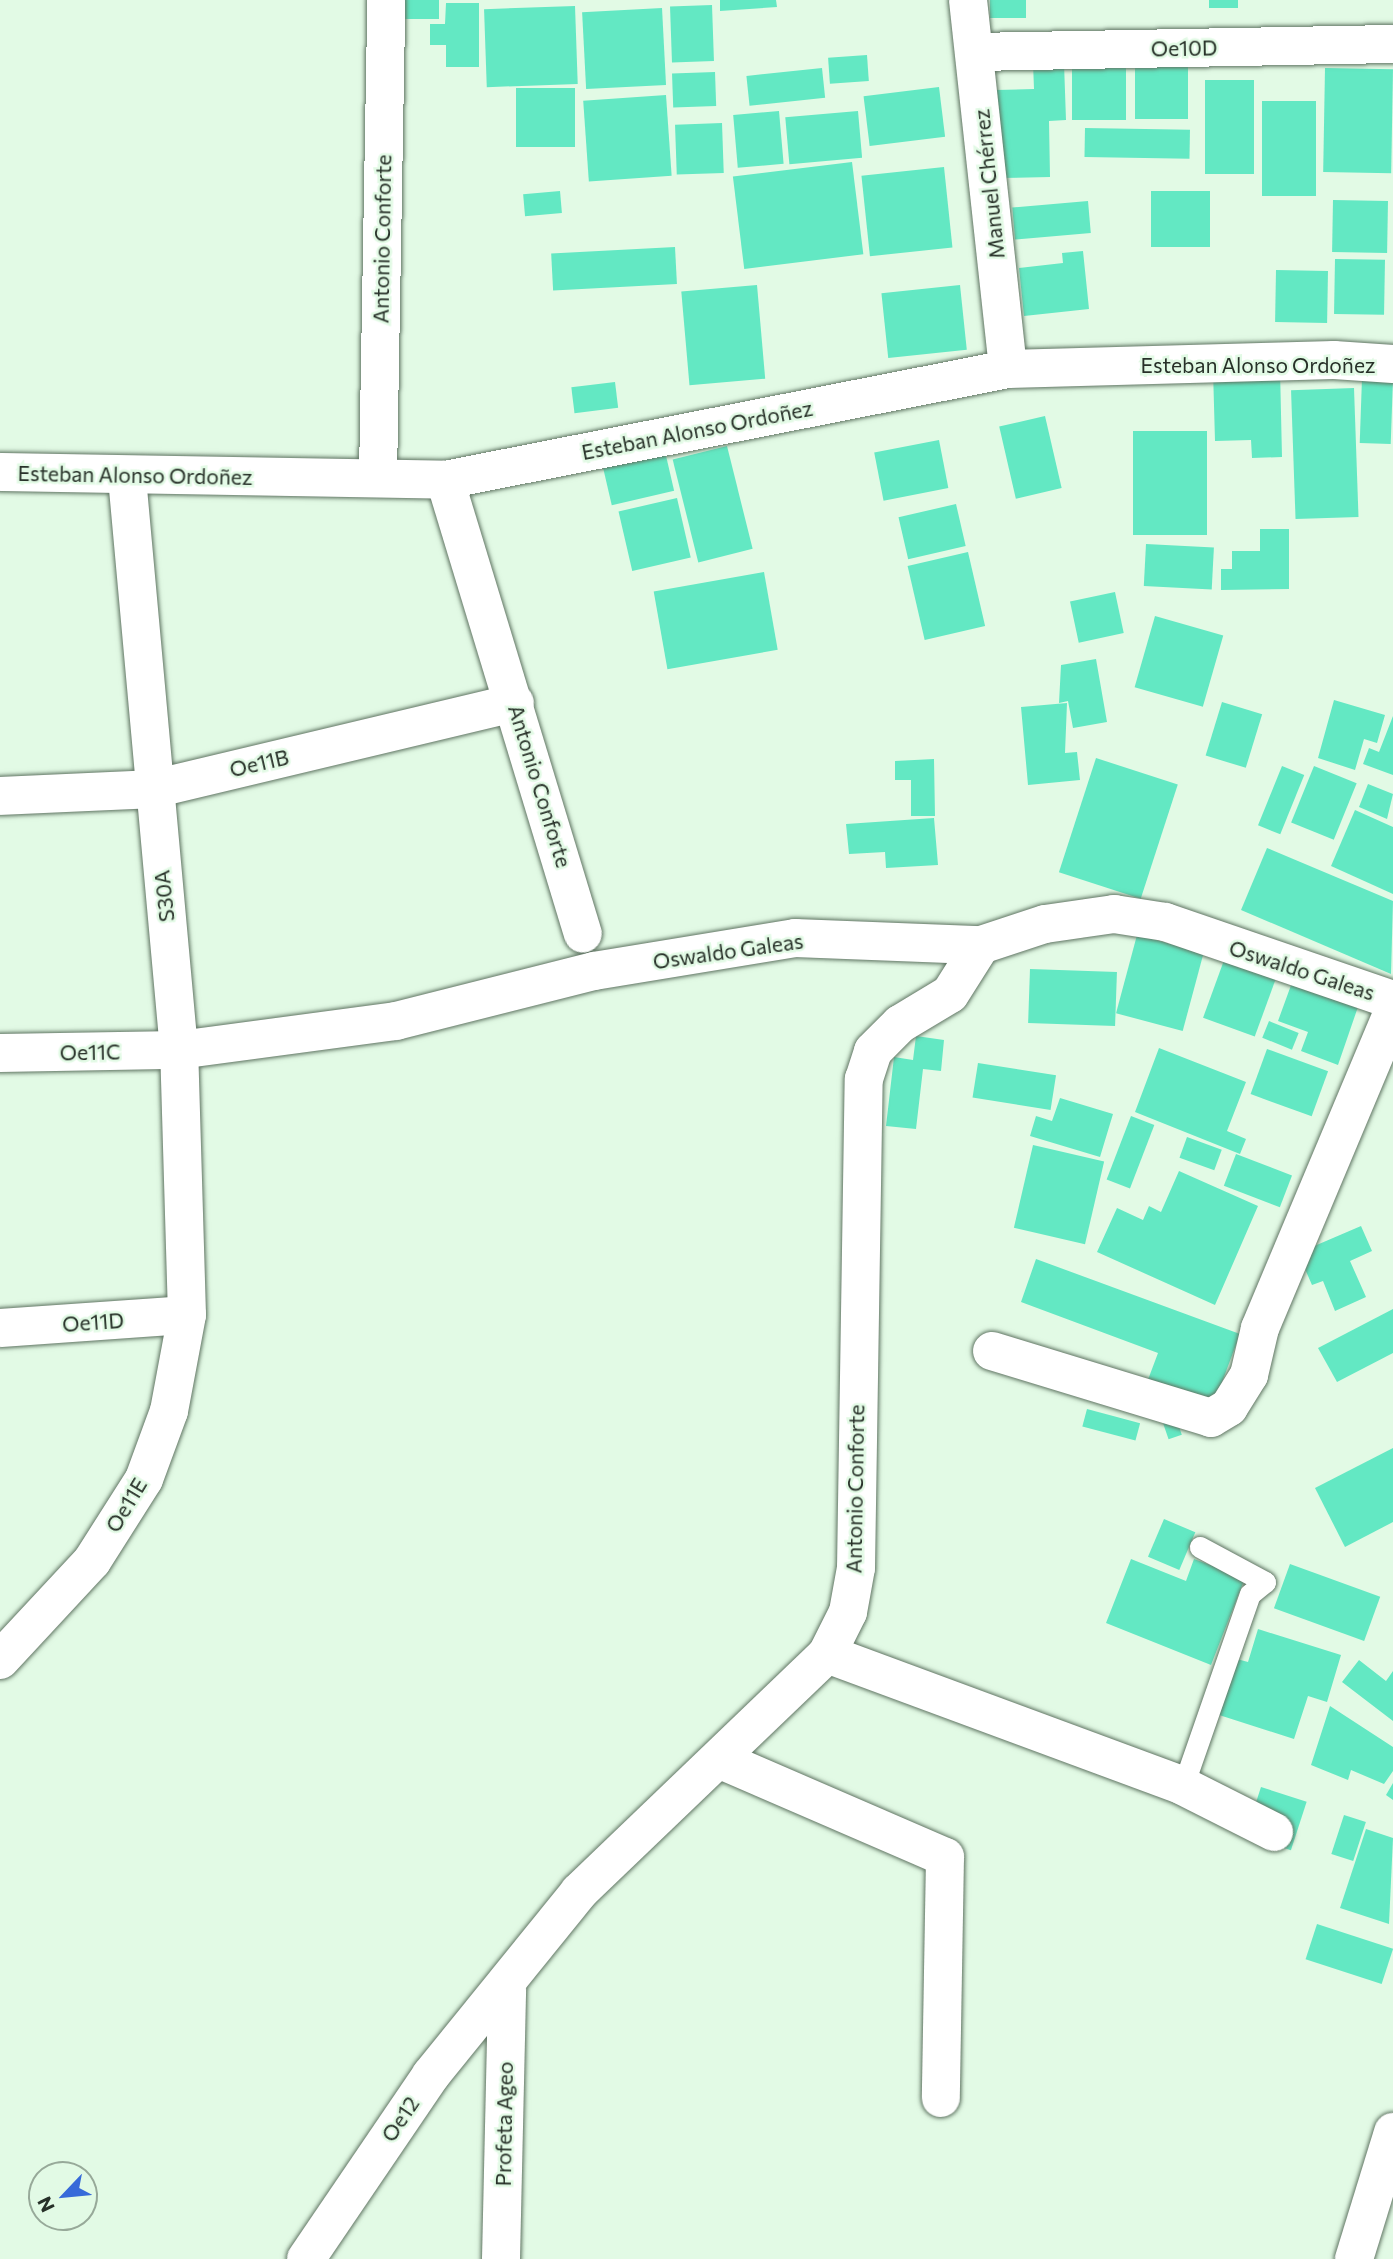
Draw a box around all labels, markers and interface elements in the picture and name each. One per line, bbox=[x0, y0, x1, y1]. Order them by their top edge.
street label: Oe10D bbox=[1151, 35, 1217, 61]
street label: Manuel Chérrez bbox=[969, 108, 1009, 260]
street label: Antonio Conforte bbox=[368, 154, 396, 324]
street label: Esteban Alonso Ordoñez bbox=[1141, 352, 1375, 378]
street label: Esteban Alonso Ordoñez bbox=[579, 395, 815, 465]
street label: Esteban Alonso Ordoñez bbox=[17, 460, 253, 490]
street label: Antonio Conforte bbox=[503, 702, 577, 870]
street label: Oe11B bbox=[227, 744, 291, 782]
street label: S30A bbox=[149, 869, 179, 923]
street label: Oswaldo Galeas bbox=[651, 928, 805, 974]
street label: Oswaldo Galeas bbox=[1226, 935, 1378, 1005]
street label: Oe11C bbox=[59, 1039, 121, 1065]
street label: Oe11D bbox=[61, 1307, 125, 1337]
street label: Antonio Conforte bbox=[841, 1404, 869, 1574]
street label: Oe11E bbox=[100, 1473, 152, 1537]
street label: Profeta Ageo bbox=[490, 2061, 518, 2187]
street label: Oe12 bbox=[376, 2092, 424, 2146]
north arrow bbox=[28, 2161, 98, 2231]
text: N bbox=[32, 2193, 59, 2216]

